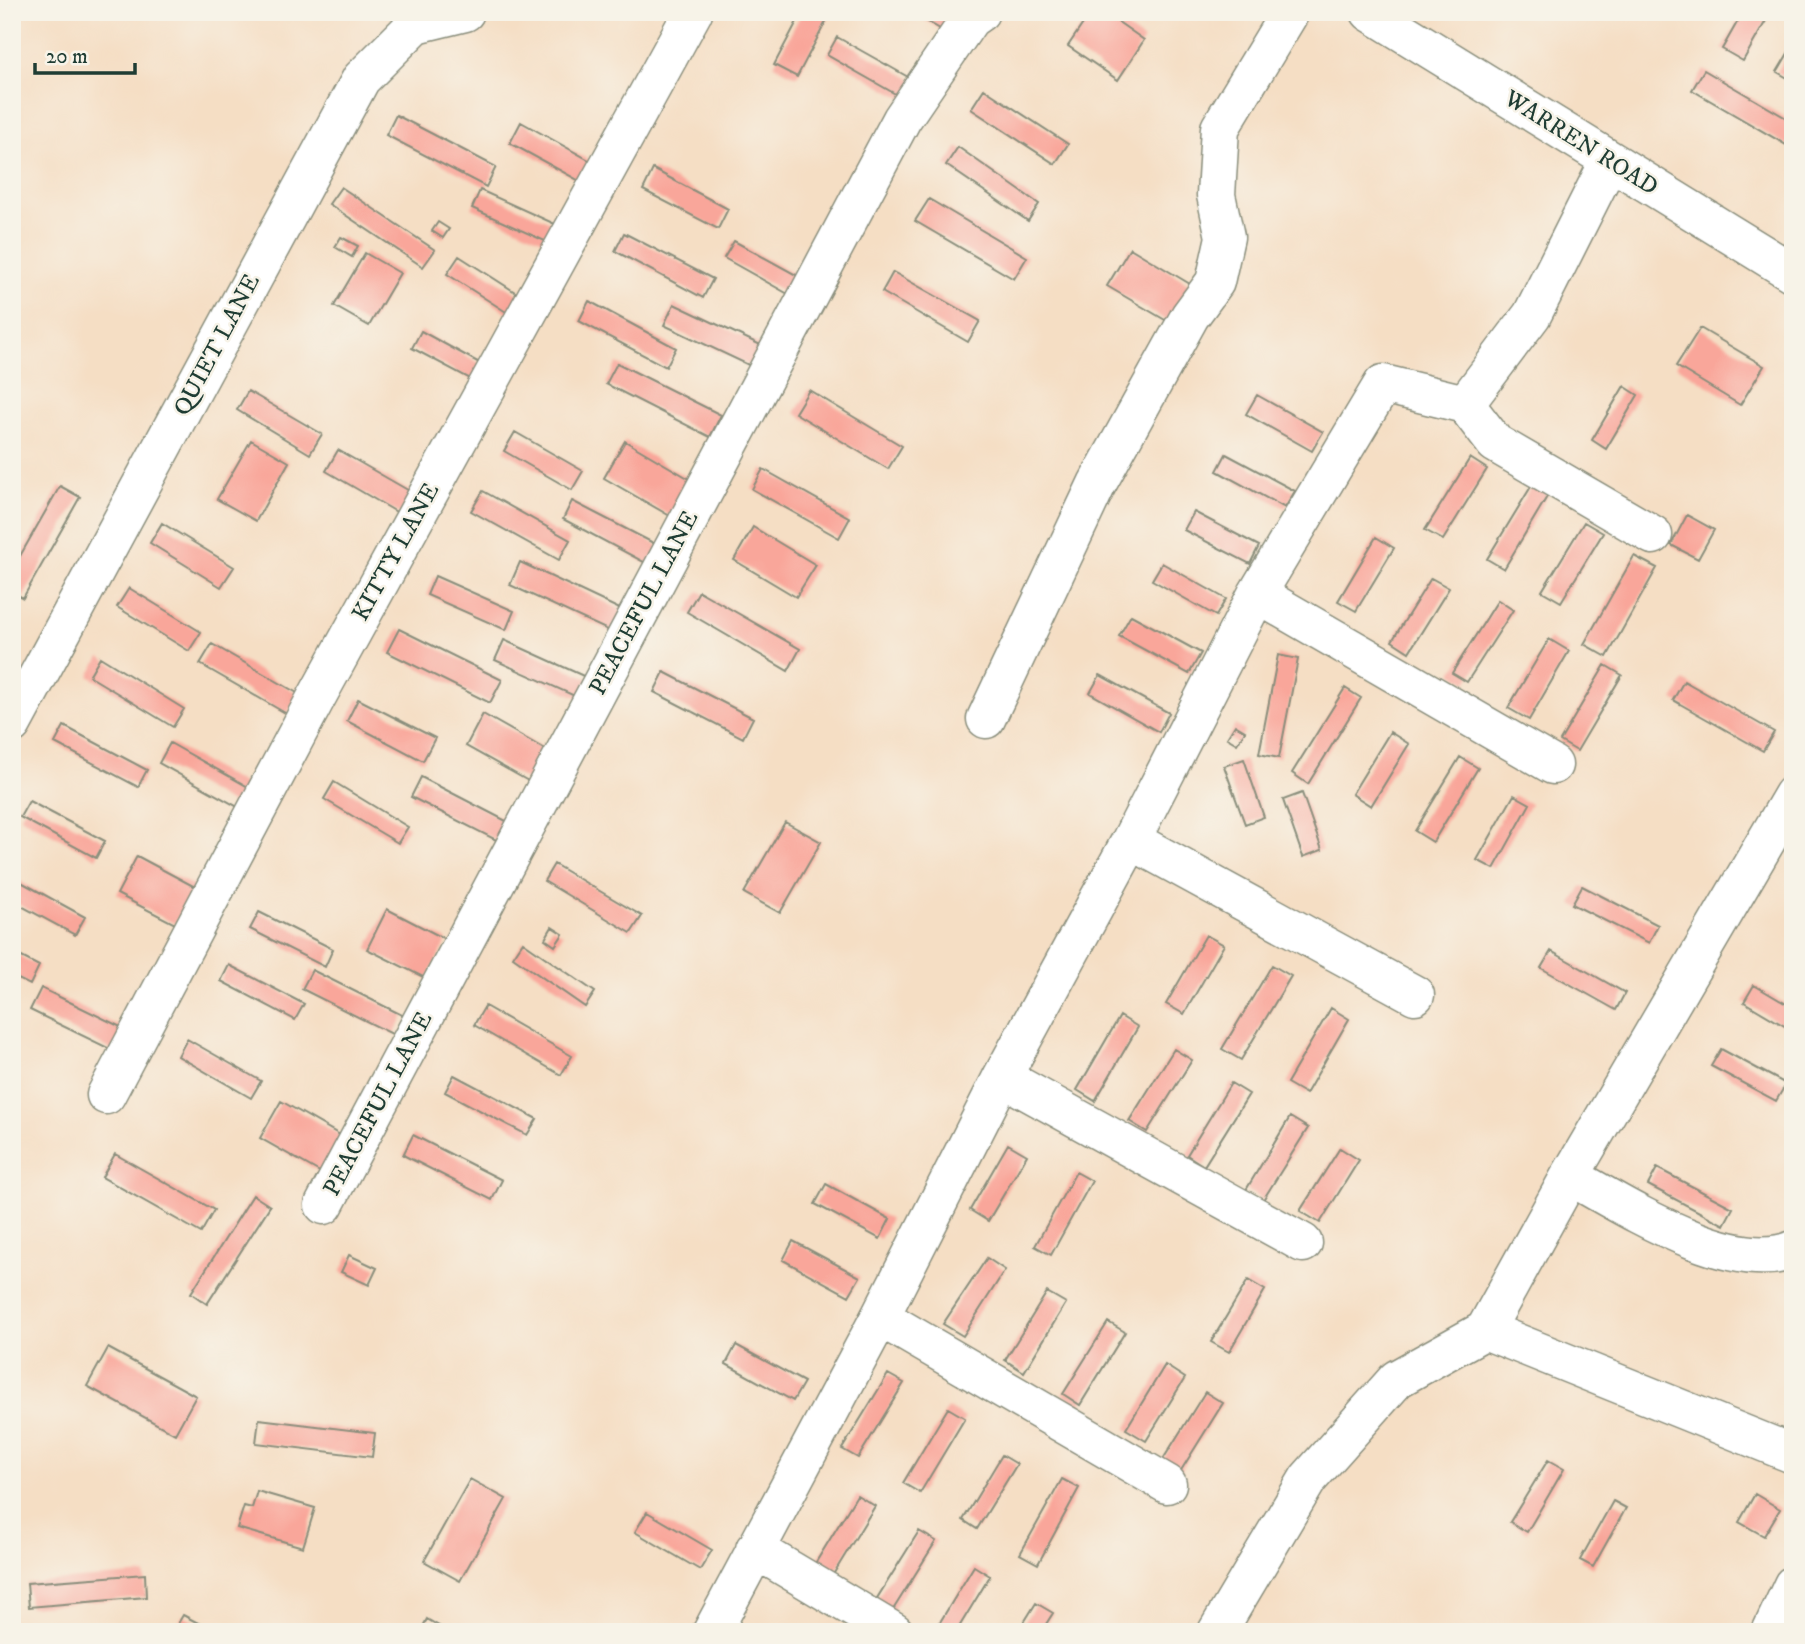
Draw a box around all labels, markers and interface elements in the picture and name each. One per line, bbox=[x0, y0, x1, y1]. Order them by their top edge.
scale bar bbox=[35, 32, 135, 76]
text: 20 m bbox=[46, 44, 88, 70]
street label: WARREN ROAD bbox=[1498, 83, 1664, 202]
street label: QUIET LANE bbox=[167, 269, 267, 421]
street label: KITTY LANE bbox=[346, 478, 446, 626]
street label: PEACEFUL LANE bbox=[583, 506, 705, 700]
street label: PEACEFUL LANE bbox=[317, 1007, 439, 1201]

